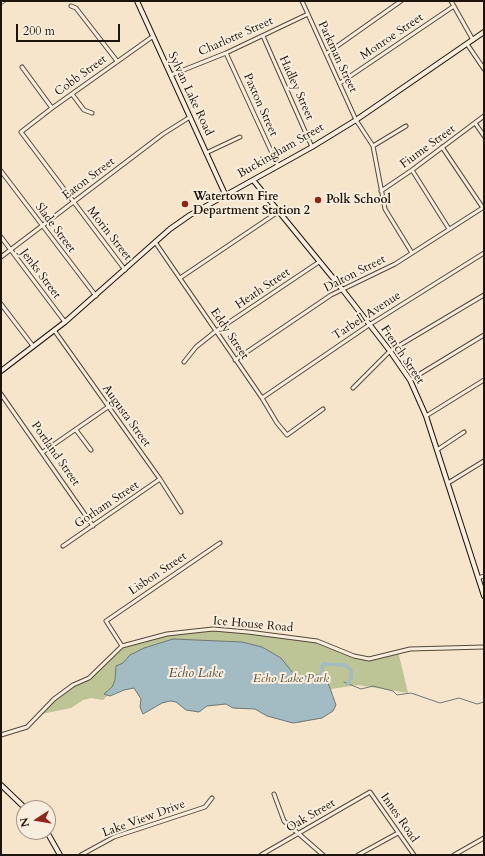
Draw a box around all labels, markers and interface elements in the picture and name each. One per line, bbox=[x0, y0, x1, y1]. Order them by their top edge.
street label: Monroe Street bbox=[358, 11, 426, 63]
street label: Charlotte Street bbox=[197, 14, 275, 60]
scale bar bbox=[18, 16, 122, 42]
street label: Parkman Street bbox=[314, 19, 360, 95]
text: 200 m bbox=[23, 23, 55, 39]
street label: Sylvan Lake Road bbox=[164, 50, 216, 138]
street label: Cobb Street bbox=[52, 52, 110, 100]
street label: Hadley Street bbox=[275, 54, 317, 122]
street label: Paxton Street bbox=[240, 71, 280, 139]
street label: Buckingham Street bbox=[235, 120, 327, 182]
street label: Fiume Street bbox=[398, 122, 458, 172]
street label: Eaton Street bbox=[60, 155, 118, 203]
place label: Watertown Fire Department Station 2 bbox=[193, 190, 310, 218]
place label: Polk School bbox=[326, 193, 391, 207]
marker: Polk School bbox=[313, 195, 323, 205]
marker: Watertown Fire Department Station 2 bbox=[180, 199, 190, 209]
street label: Slade Street bbox=[32, 200, 78, 256]
street label: Morin Street bbox=[83, 204, 135, 264]
street label: Jenks Street bbox=[17, 246, 63, 302]
street label: Dalton Street bbox=[322, 252, 388, 296]
street label: Heath Street bbox=[233, 265, 293, 313]
street label: Tarbell Avenue bbox=[330, 289, 404, 343]
street label: Eddy Street bbox=[207, 306, 251, 362]
street label: French Street bbox=[377, 323, 427, 387]
street label: Augusta Street bbox=[99, 382, 153, 450]
street label: Portland Street bbox=[28, 419, 82, 489]
street label: Gorham Street bbox=[72, 478, 142, 532]
street label: Lisbon Street bbox=[126, 549, 190, 599]
street label: Ice House Road bbox=[212, 614, 294, 636]
water label: Echo Lake bbox=[169, 666, 223, 682]
park label: Echo Lake Park bbox=[253, 672, 329, 686]
street label: Innes Road bbox=[377, 791, 421, 845]
street label: Oak Street bbox=[284, 796, 338, 836]
street label: Lake View Drive bbox=[101, 797, 187, 841]
north arrow bbox=[16, 800, 56, 840]
text: N bbox=[16, 816, 33, 829]

